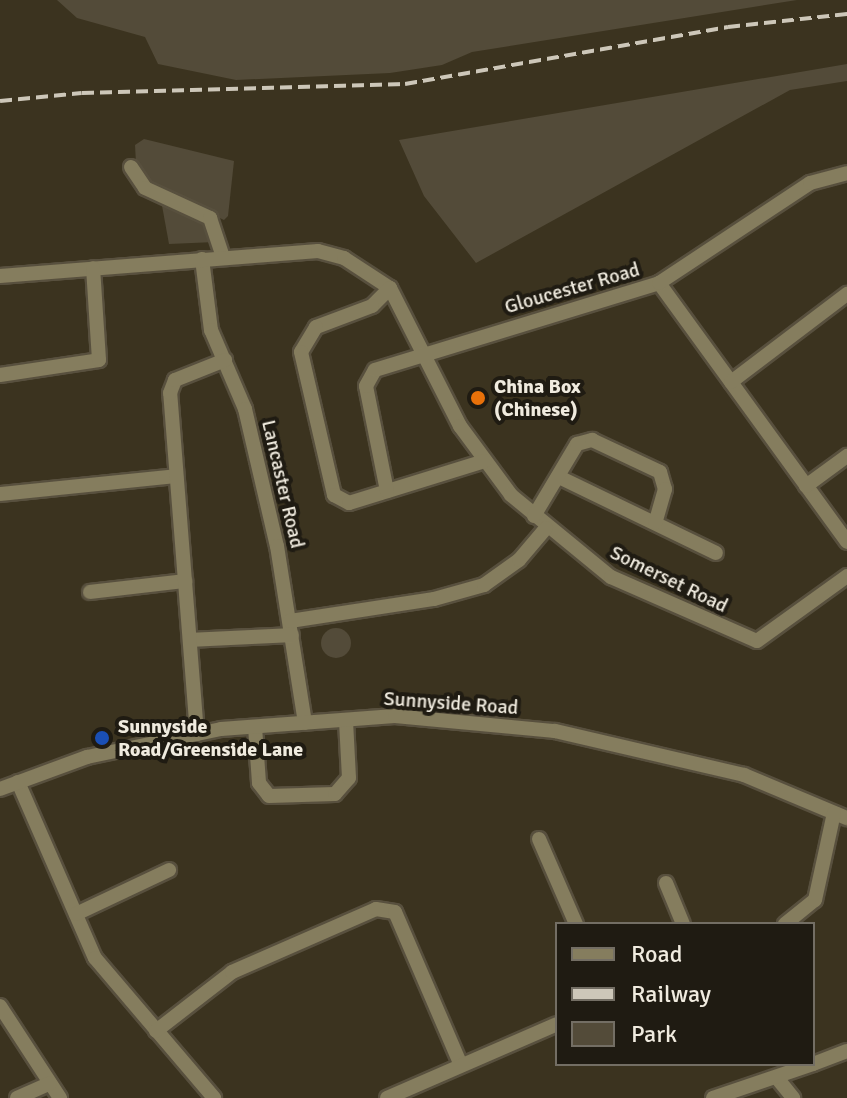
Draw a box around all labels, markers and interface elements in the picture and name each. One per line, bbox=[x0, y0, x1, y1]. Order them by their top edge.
street label: Gloucester Road bbox=[502, 257, 642, 319]
place label: China Box (Chinese) bbox=[494, 374, 581, 421]
marker: China Box (Chinese) bbox=[469, 389, 487, 407]
street label: Lancaster Road bbox=[257, 417, 309, 551]
street label: Somerset Road bbox=[606, 540, 732, 618]
street label: Sunnyside Road bbox=[383, 686, 519, 720]
place label: Sunnyside Road/Greenside Lane bbox=[118, 714, 303, 761]
marker: Sunnyside Road/Greenside Lane bbox=[93, 729, 111, 747]
legend bbox=[555, 922, 815, 1066]
text: Road bbox=[631, 939, 682, 969]
text: Railway bbox=[631, 979, 711, 1009]
text: Park bbox=[631, 1019, 677, 1049]

